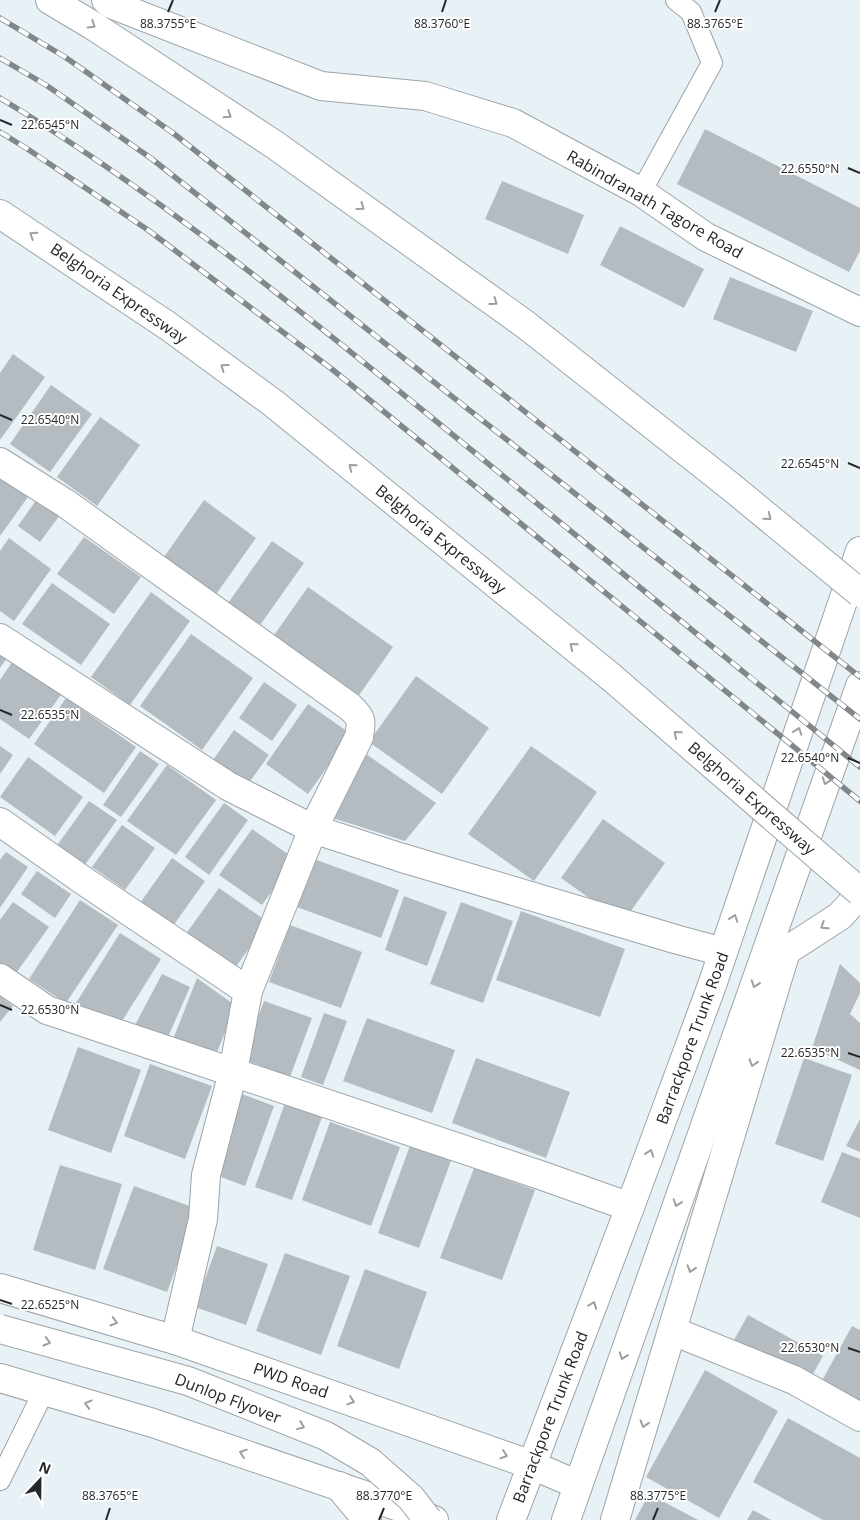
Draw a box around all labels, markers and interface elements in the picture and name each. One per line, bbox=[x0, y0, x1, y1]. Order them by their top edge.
text: 88.3755°E bbox=[140, 15, 196, 32]
text: 88.3760°E bbox=[414, 15, 470, 32]
text: 88.3765°E bbox=[687, 15, 743, 32]
one-way arrow bbox=[87, 19, 96, 29]
one-way arrow bbox=[223, 108, 232, 118]
text: 22.6545°N bbox=[21, 116, 79, 133]
street label: Rabindranath Tagore Road bbox=[563, 145, 747, 263]
text: 22.6550°N bbox=[781, 160, 839, 177]
one-way arrow bbox=[356, 201, 365, 210]
one-way arrow bbox=[29, 231, 38, 241]
street label: Belghoria Expressway bbox=[46, 237, 193, 349]
one-way arrow bbox=[488, 296, 497, 304]
one-way arrow bbox=[220, 364, 230, 373]
text: 22.6540°N bbox=[21, 411, 79, 428]
text: 22.6545°N bbox=[781, 455, 839, 472]
one-way arrow bbox=[349, 464, 358, 472]
street label: Belghoria Expressway bbox=[371, 479, 512, 599]
one-way arrow bbox=[762, 511, 771, 519]
one-way arrow bbox=[570, 644, 579, 652]
text: 22.6535°N bbox=[21, 706, 79, 723]
one-way arrow bbox=[793, 727, 803, 735]
one-way arrow bbox=[674, 731, 683, 740]
street label: Belghoria Expressway bbox=[684, 736, 821, 860]
text: 22.6540°N bbox=[781, 749, 839, 766]
one-way arrow bbox=[822, 777, 832, 785]
one-way arrow bbox=[729, 914, 739, 922]
one-way arrow bbox=[821, 920, 830, 930]
street label: Barrackpore Trunk Road bbox=[651, 949, 733, 1127]
one-way arrow bbox=[751, 979, 761, 988]
text: 22.6530°N bbox=[21, 1001, 79, 1018]
text: 22.6535°N bbox=[781, 1044, 839, 1061]
one-way arrow bbox=[748, 1058, 758, 1067]
one-way arrow bbox=[644, 1149, 654, 1158]
one-way arrow bbox=[673, 1199, 683, 1207]
one-way arrow bbox=[687, 1264, 697, 1273]
text: 22.6525°N bbox=[21, 1296, 79, 1313]
one-way arrow bbox=[587, 1301, 597, 1310]
one-way arrow bbox=[109, 1316, 118, 1326]
street label: Barrackpore Trunk Road bbox=[507, 1328, 593, 1506]
one-way arrow bbox=[43, 1336, 51, 1347]
text: 22.6530°N bbox=[781, 1339, 839, 1356]
one-way arrow bbox=[619, 1352, 629, 1360]
street label: PWD Road bbox=[250, 1357, 332, 1403]
street label: Dunlop Flyover bbox=[172, 1368, 285, 1429]
one-way arrow bbox=[346, 1396, 355, 1406]
one-way arrow bbox=[85, 1399, 93, 1409]
one-way arrow bbox=[296, 1420, 304, 1430]
one-way arrow bbox=[640, 1420, 650, 1428]
one-way arrow bbox=[239, 1449, 248, 1459]
one-way arrow bbox=[499, 1449, 508, 1459]
north arrow bbox=[15, 1455, 65, 1505]
text: N bbox=[36, 1457, 54, 1478]
text: 88.3765°E bbox=[82, 1487, 138, 1504]
text: 88.3770°E bbox=[356, 1487, 412, 1504]
text: 88.3775°E bbox=[630, 1487, 686, 1504]

